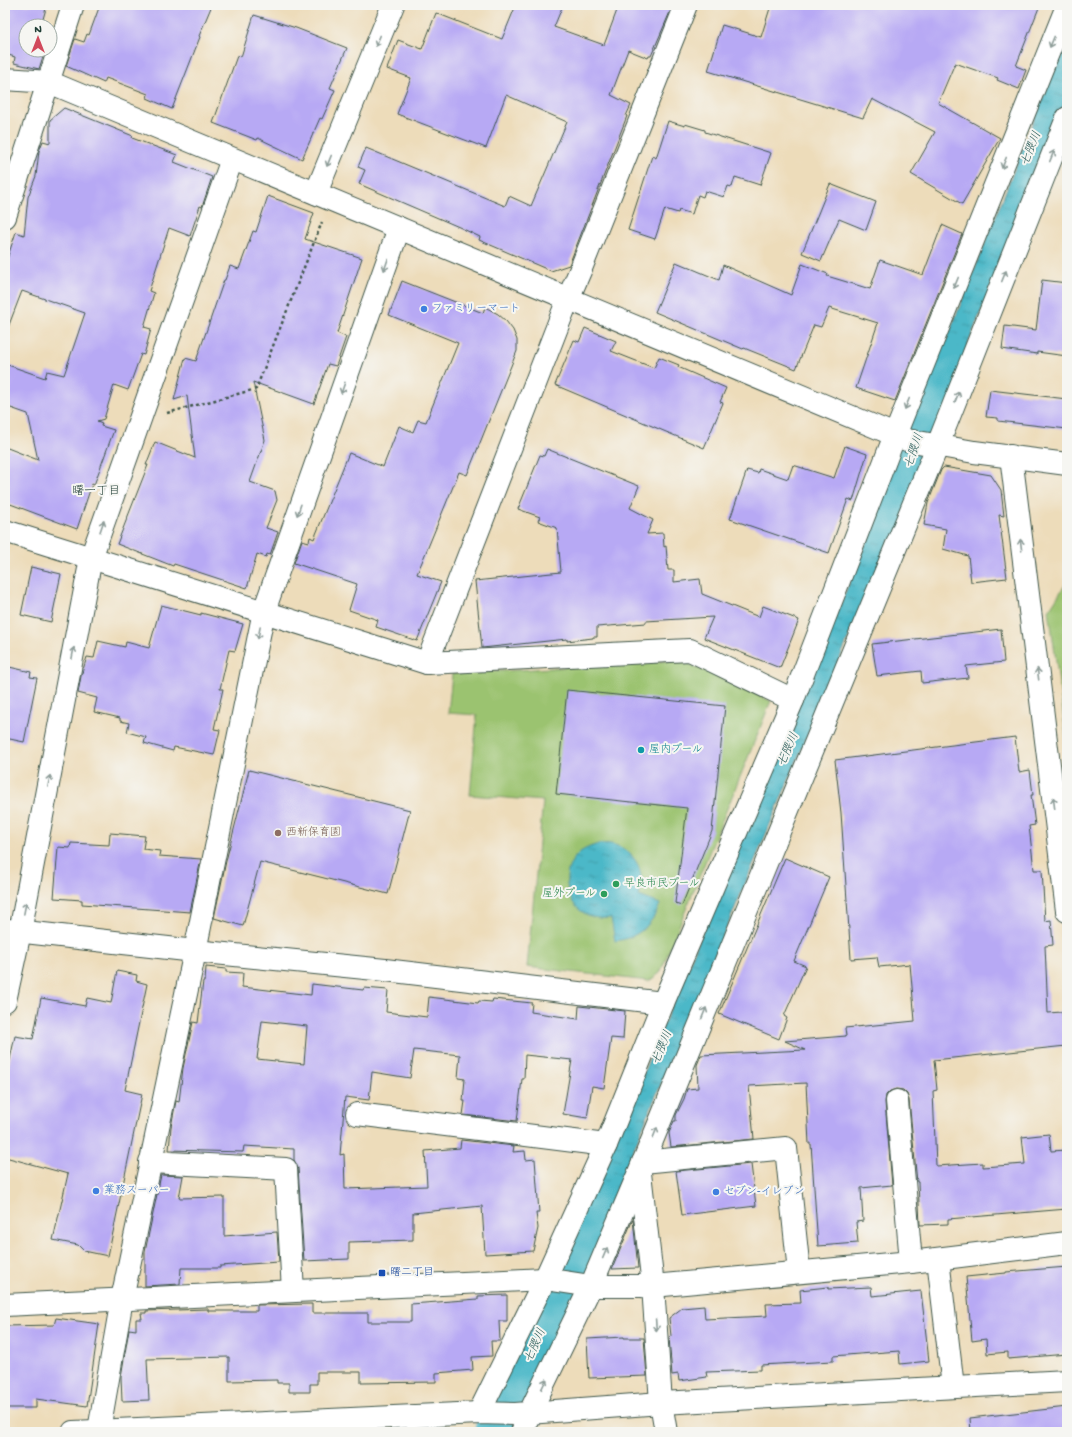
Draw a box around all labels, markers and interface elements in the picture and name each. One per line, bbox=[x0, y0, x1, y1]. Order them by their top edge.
north arrow bbox=[18, 18, 58, 58]
text: N bbox=[34, 24, 42, 36]
one-way arrow bbox=[373, 35, 381, 47]
one-way arrow bbox=[1048, 35, 1056, 47]
water label: 七隈川 bbox=[1018, 129, 1045, 168]
one-way arrow bbox=[1049, 150, 1056, 162]
one-way arrow bbox=[324, 155, 332, 167]
one-way arrow bbox=[1000, 156, 1007, 168]
one-way arrow bbox=[382, 259, 390, 271]
one-way arrow bbox=[1001, 271, 1009, 283]
one-way arrow bbox=[951, 277, 959, 289]
place label: ファミリーマート bbox=[432, 303, 520, 315]
marker: ファミリーマート bbox=[419, 304, 429, 314]
one-way arrow bbox=[339, 381, 346, 394]
one-way arrow bbox=[953, 392, 961, 404]
one-way arrow bbox=[903, 397, 911, 409]
water label: 七隈川 bbox=[902, 431, 927, 470]
district label: 曙一丁目 bbox=[72, 484, 120, 499]
one-way arrow bbox=[295, 504, 303, 516]
one-way arrow bbox=[99, 520, 106, 533]
one-way arrow bbox=[1018, 539, 1025, 552]
one-way arrow bbox=[255, 627, 263, 640]
one-way arrow bbox=[69, 647, 77, 660]
one-way arrow bbox=[1034, 668, 1041, 681]
water label: 七隈川 bbox=[775, 730, 802, 769]
place label: 屋内プール bbox=[649, 743, 703, 756]
marker: 屋内プール bbox=[636, 745, 646, 755]
one-way arrow bbox=[45, 774, 53, 787]
one-way arrow bbox=[1050, 797, 1057, 810]
place label: 西新保育園 bbox=[286, 826, 341, 839]
marker: 西新保育園 bbox=[273, 828, 283, 838]
place label: 早良市民プール bbox=[624, 877, 700, 890]
marker: 早良市民プール bbox=[611, 879, 621, 889]
place label: 屋外プール bbox=[542, 887, 596, 900]
marker: 屋外プール bbox=[599, 889, 609, 899]
one-way arrow bbox=[21, 902, 29, 915]
one-way arrow bbox=[701, 1008, 709, 1020]
water label: 七隈川 bbox=[649, 1028, 676, 1067]
one-way arrow bbox=[651, 1128, 659, 1140]
place label: 業務スーパー bbox=[104, 1184, 170, 1197]
place label: セブン-イレブン bbox=[724, 1185, 804, 1198]
marker: 業務スーパー bbox=[91, 1186, 101, 1196]
marker: セブン-イレブン bbox=[711, 1187, 721, 1197]
one-way arrow bbox=[601, 1248, 609, 1260]
place label: 曙二丁目 bbox=[390, 1266, 434, 1279]
marker: 曙二丁目 bbox=[377, 1268, 387, 1278]
one-way arrow bbox=[652, 1318, 659, 1331]
water label: 七隈川 bbox=[521, 1326, 550, 1365]
one-way arrow bbox=[541, 1378, 548, 1390]

